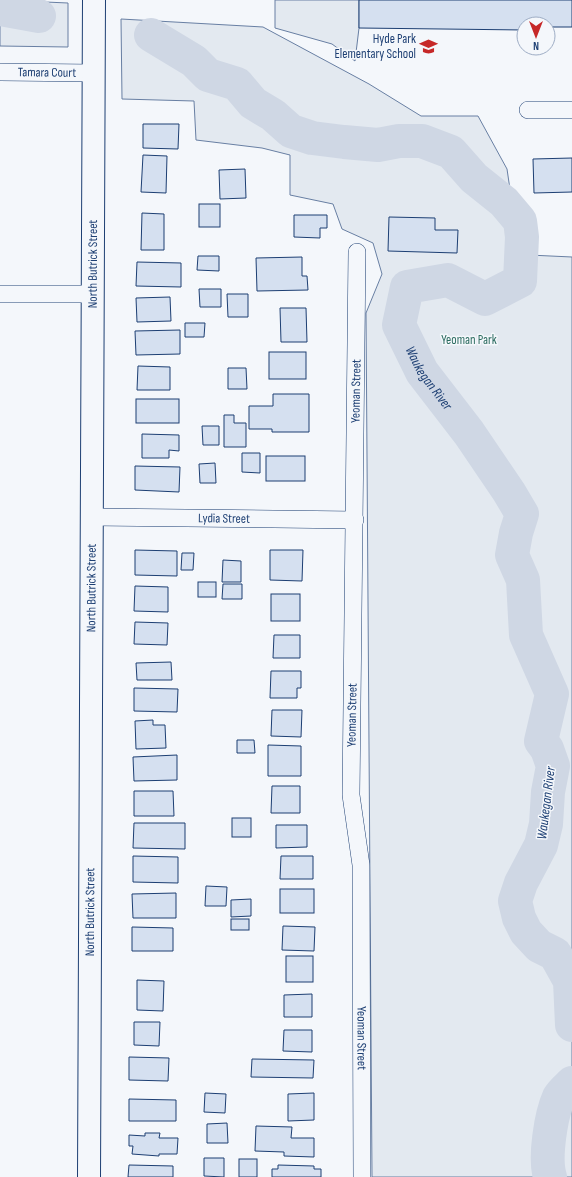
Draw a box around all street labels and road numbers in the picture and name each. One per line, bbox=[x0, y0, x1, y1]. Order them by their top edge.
street label: Tamara Court bbox=[18, 64, 76, 81]
street label: North Butrick Street bbox=[85, 220, 101, 308]
street label: Yeoman Street bbox=[347, 359, 365, 423]
street label: Lydia Street bbox=[198, 510, 250, 527]
street label: North Butrick Street bbox=[83, 544, 100, 632]
street label: Yeoman Street bbox=[343, 683, 361, 747]
street label: North Butrick Street bbox=[82, 868, 98, 956]
street label: Yeoman Street bbox=[353, 1006, 370, 1070]

